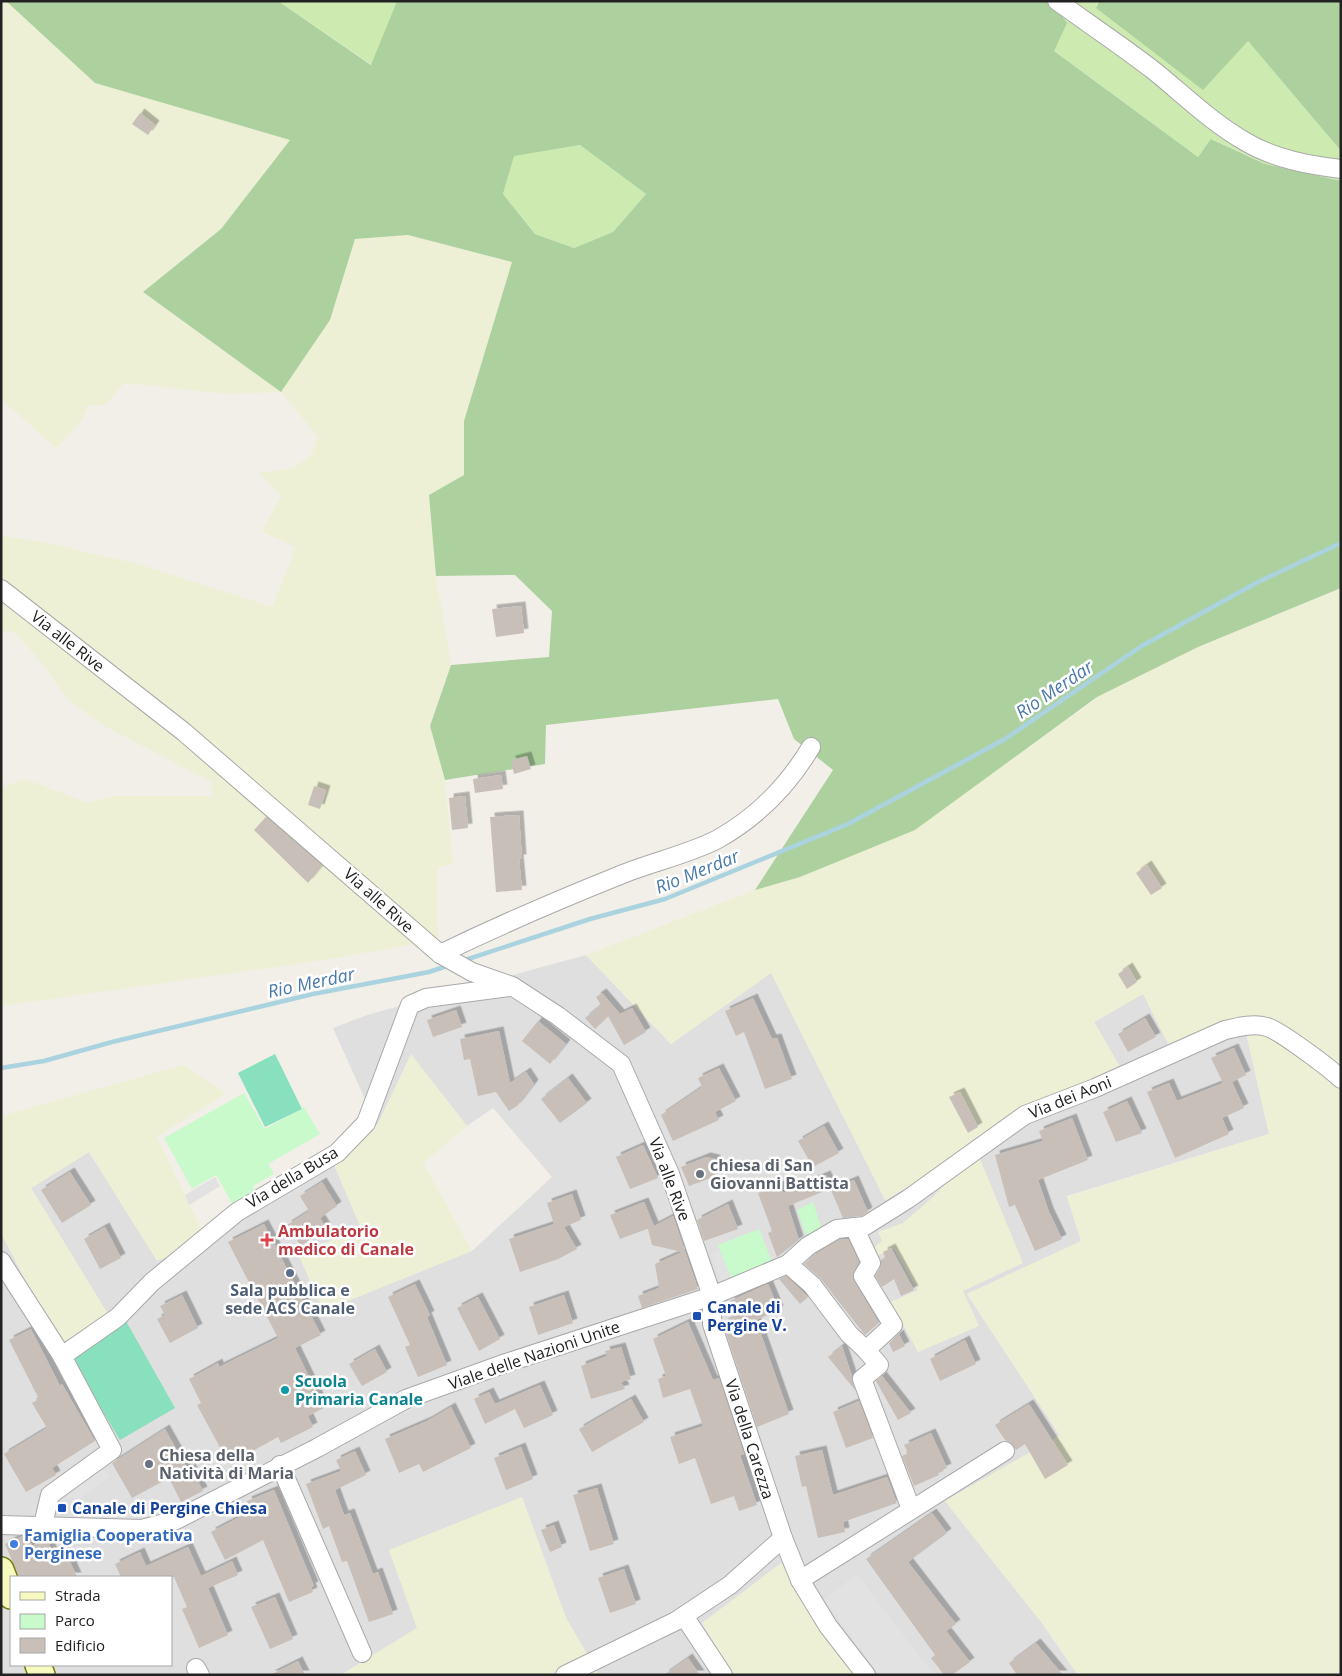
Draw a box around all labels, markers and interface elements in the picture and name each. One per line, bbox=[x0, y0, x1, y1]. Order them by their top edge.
street label: Via alle Rive bbox=[27, 605, 109, 677]
water label: Rio Merdar bbox=[1011, 654, 1098, 724]
water label: Rio Merdar bbox=[651, 843, 743, 899]
street label: Via alle Rive bbox=[339, 863, 419, 938]
water label: Rio Merdar bbox=[265, 961, 358, 1003]
street label: Via dei Aoni bbox=[1025, 1070, 1115, 1124]
street label: Via alle Rive bbox=[644, 1134, 696, 1224]
street label: Via della Busa bbox=[242, 1141, 342, 1213]
place label: chiesa di San Giovanni Battista bbox=[710, 1154, 849, 1194]
marker: chiesa di San Giovanni Battista bbox=[694, 1168, 706, 1180]
place label: Ambulatorio medico di Canale bbox=[278, 1220, 414, 1260]
marker: Ambulatorio medico di Canale bbox=[260, 1233, 274, 1247]
marker: Sala pubblica e sede ACS Canale bbox=[284, 1267, 296, 1279]
place label: Sala pubblica e sede ACS Canale bbox=[225, 1279, 355, 1319]
place label: Canale di Pergine V. bbox=[707, 1296, 787, 1336]
marker: Canale di Pergine V. bbox=[691, 1310, 703, 1322]
street label: Viale delle Nazioni Unite bbox=[445, 1315, 623, 1395]
place label: Scuola Primaria Canale bbox=[295, 1370, 423, 1410]
street label: Via della Carezza bbox=[720, 1376, 780, 1502]
marker: Scuola Primaria Canale bbox=[279, 1384, 291, 1396]
place label: Chiesa della Natività di Maria bbox=[159, 1444, 294, 1484]
marker: Chiesa della Natività di Maria bbox=[143, 1458, 155, 1470]
place label: Canale di Pergine Chiesa bbox=[72, 1497, 267, 1519]
marker: Canale di Pergine Chiesa bbox=[56, 1502, 68, 1514]
place label: Famiglia Cooperativa Perginese bbox=[24, 1524, 193, 1564]
marker: Famiglia Cooperativa Perginese bbox=[8, 1538, 20, 1550]
legend bbox=[10, 1576, 172, 1666]
text: Strada bbox=[55, 1585, 101, 1605]
text: Parco bbox=[55, 1610, 95, 1630]
text: Edificio bbox=[55, 1635, 105, 1655]

